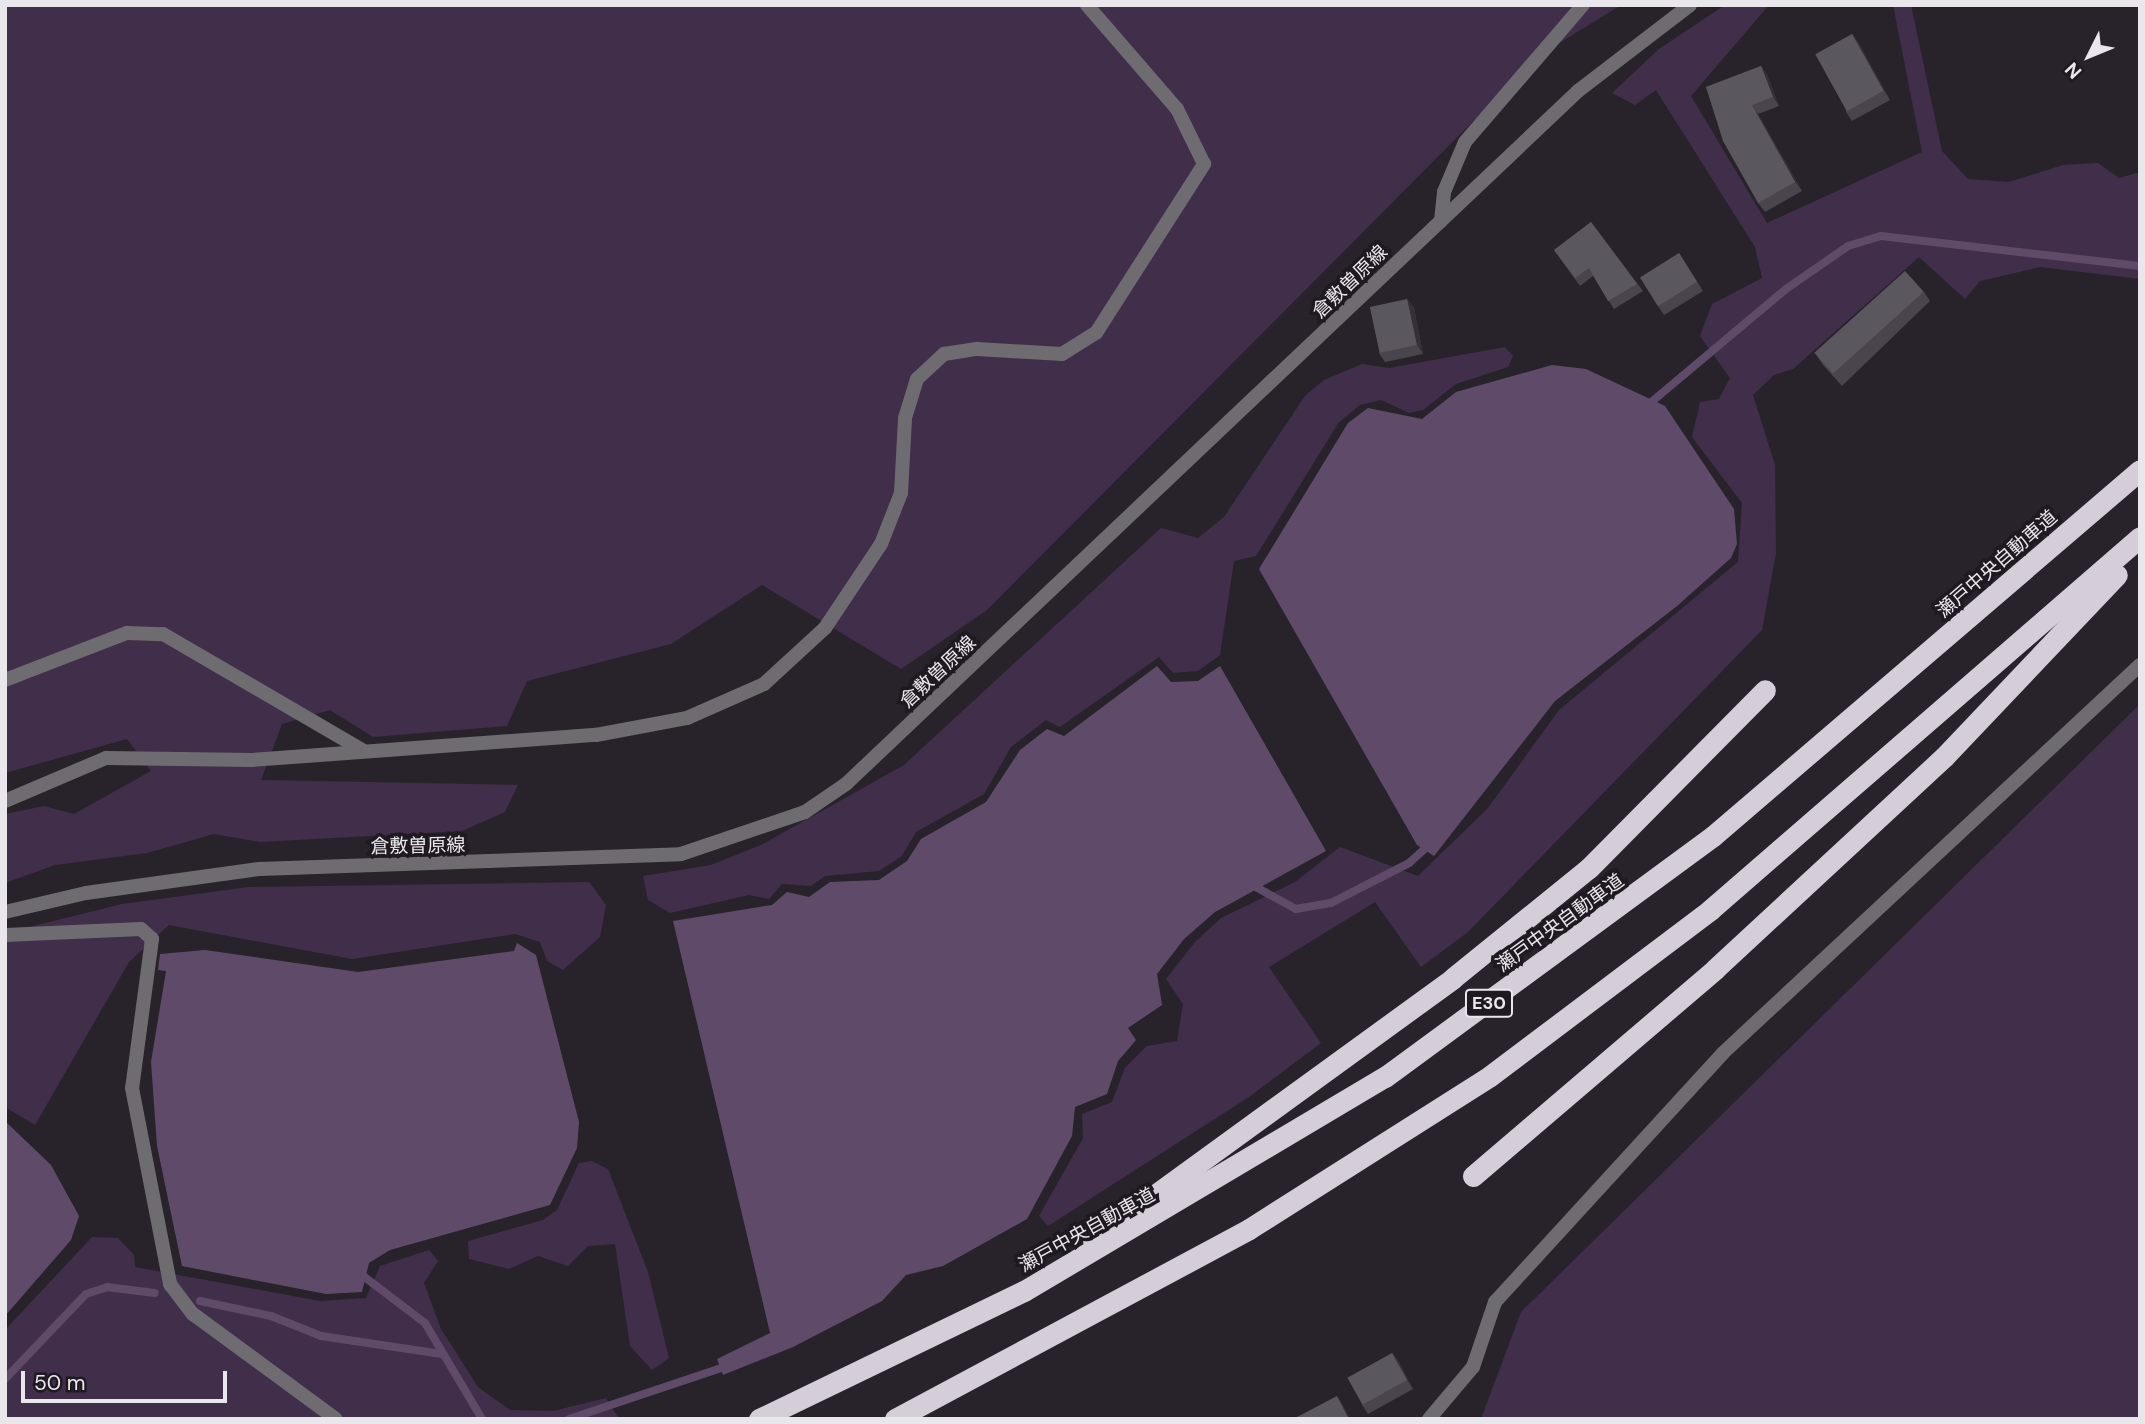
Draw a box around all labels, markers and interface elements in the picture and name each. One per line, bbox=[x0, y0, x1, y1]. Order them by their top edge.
north arrow bbox=[2054, 21, 2124, 91]
text: N bbox=[2059, 57, 2087, 84]
street label: 倉敷曽原線 bbox=[1308, 241, 1392, 323]
street label: 瀬戸中央自動車道 bbox=[1932, 506, 2062, 622]
street label: 倉敷曽原線 bbox=[895, 631, 981, 713]
street label: 倉敷曽原線 bbox=[370, 834, 466, 858]
street label: 瀬戸中央自動車道 bbox=[1492, 869, 1628, 977]
road number: E30 bbox=[1464, 988, 1514, 1018]
street label: 瀬戸中央自動車道 bbox=[1015, 1183, 1159, 1277]
scale bar bbox=[24, 1358, 231, 1402]
text: 50 m bbox=[34, 1369, 85, 1397]

